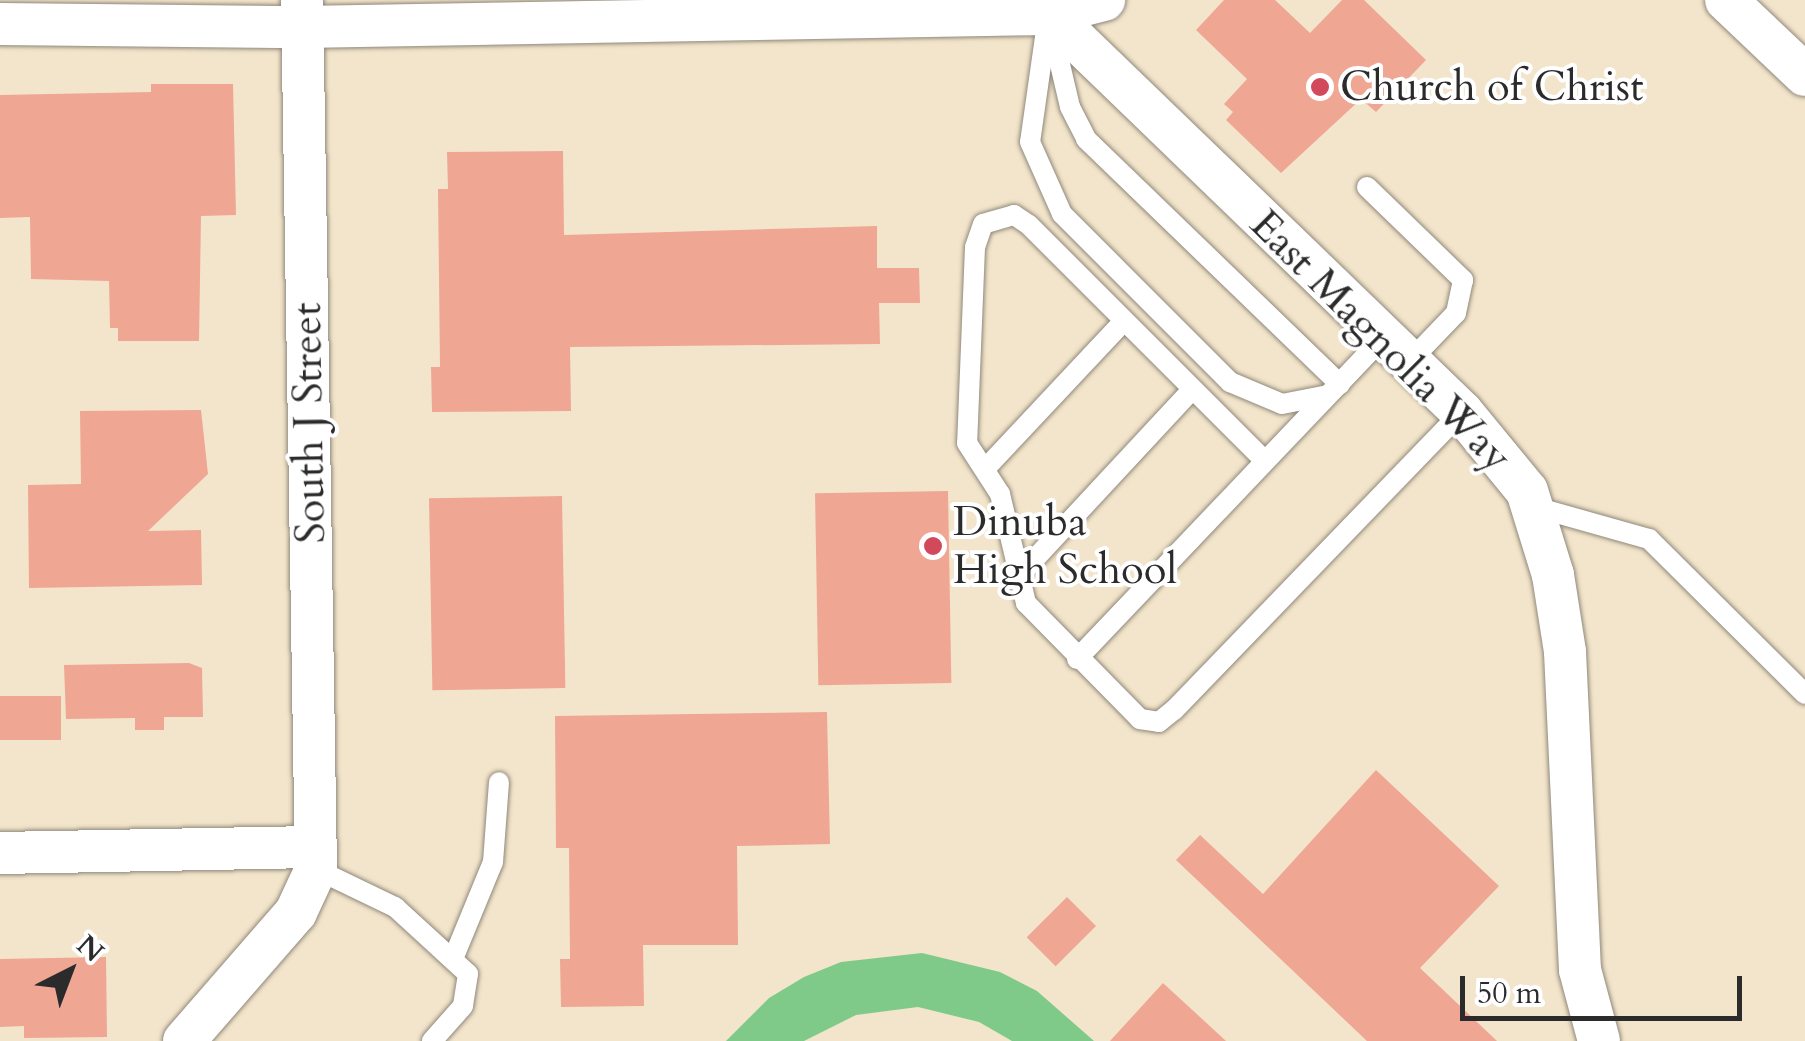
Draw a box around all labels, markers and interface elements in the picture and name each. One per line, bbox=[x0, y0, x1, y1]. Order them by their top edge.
place label: Church of Christ bbox=[1340, 62, 1643, 112]
marker: Church of Christ bbox=[1309, 76, 1331, 98]
street label: East Magnolia Way bbox=[1240, 200, 1522, 482]
street label: South J Street bbox=[282, 302, 336, 544]
place label: Dinuba High School bbox=[953, 497, 1177, 596]
marker: Dinuba High School bbox=[922, 535, 944, 557]
north arrow bbox=[20, 921, 120, 1021]
text: N bbox=[68, 926, 112, 971]
scale bar bbox=[1465, 956, 1748, 1018]
text: 50 m bbox=[1477, 973, 1541, 1014]

